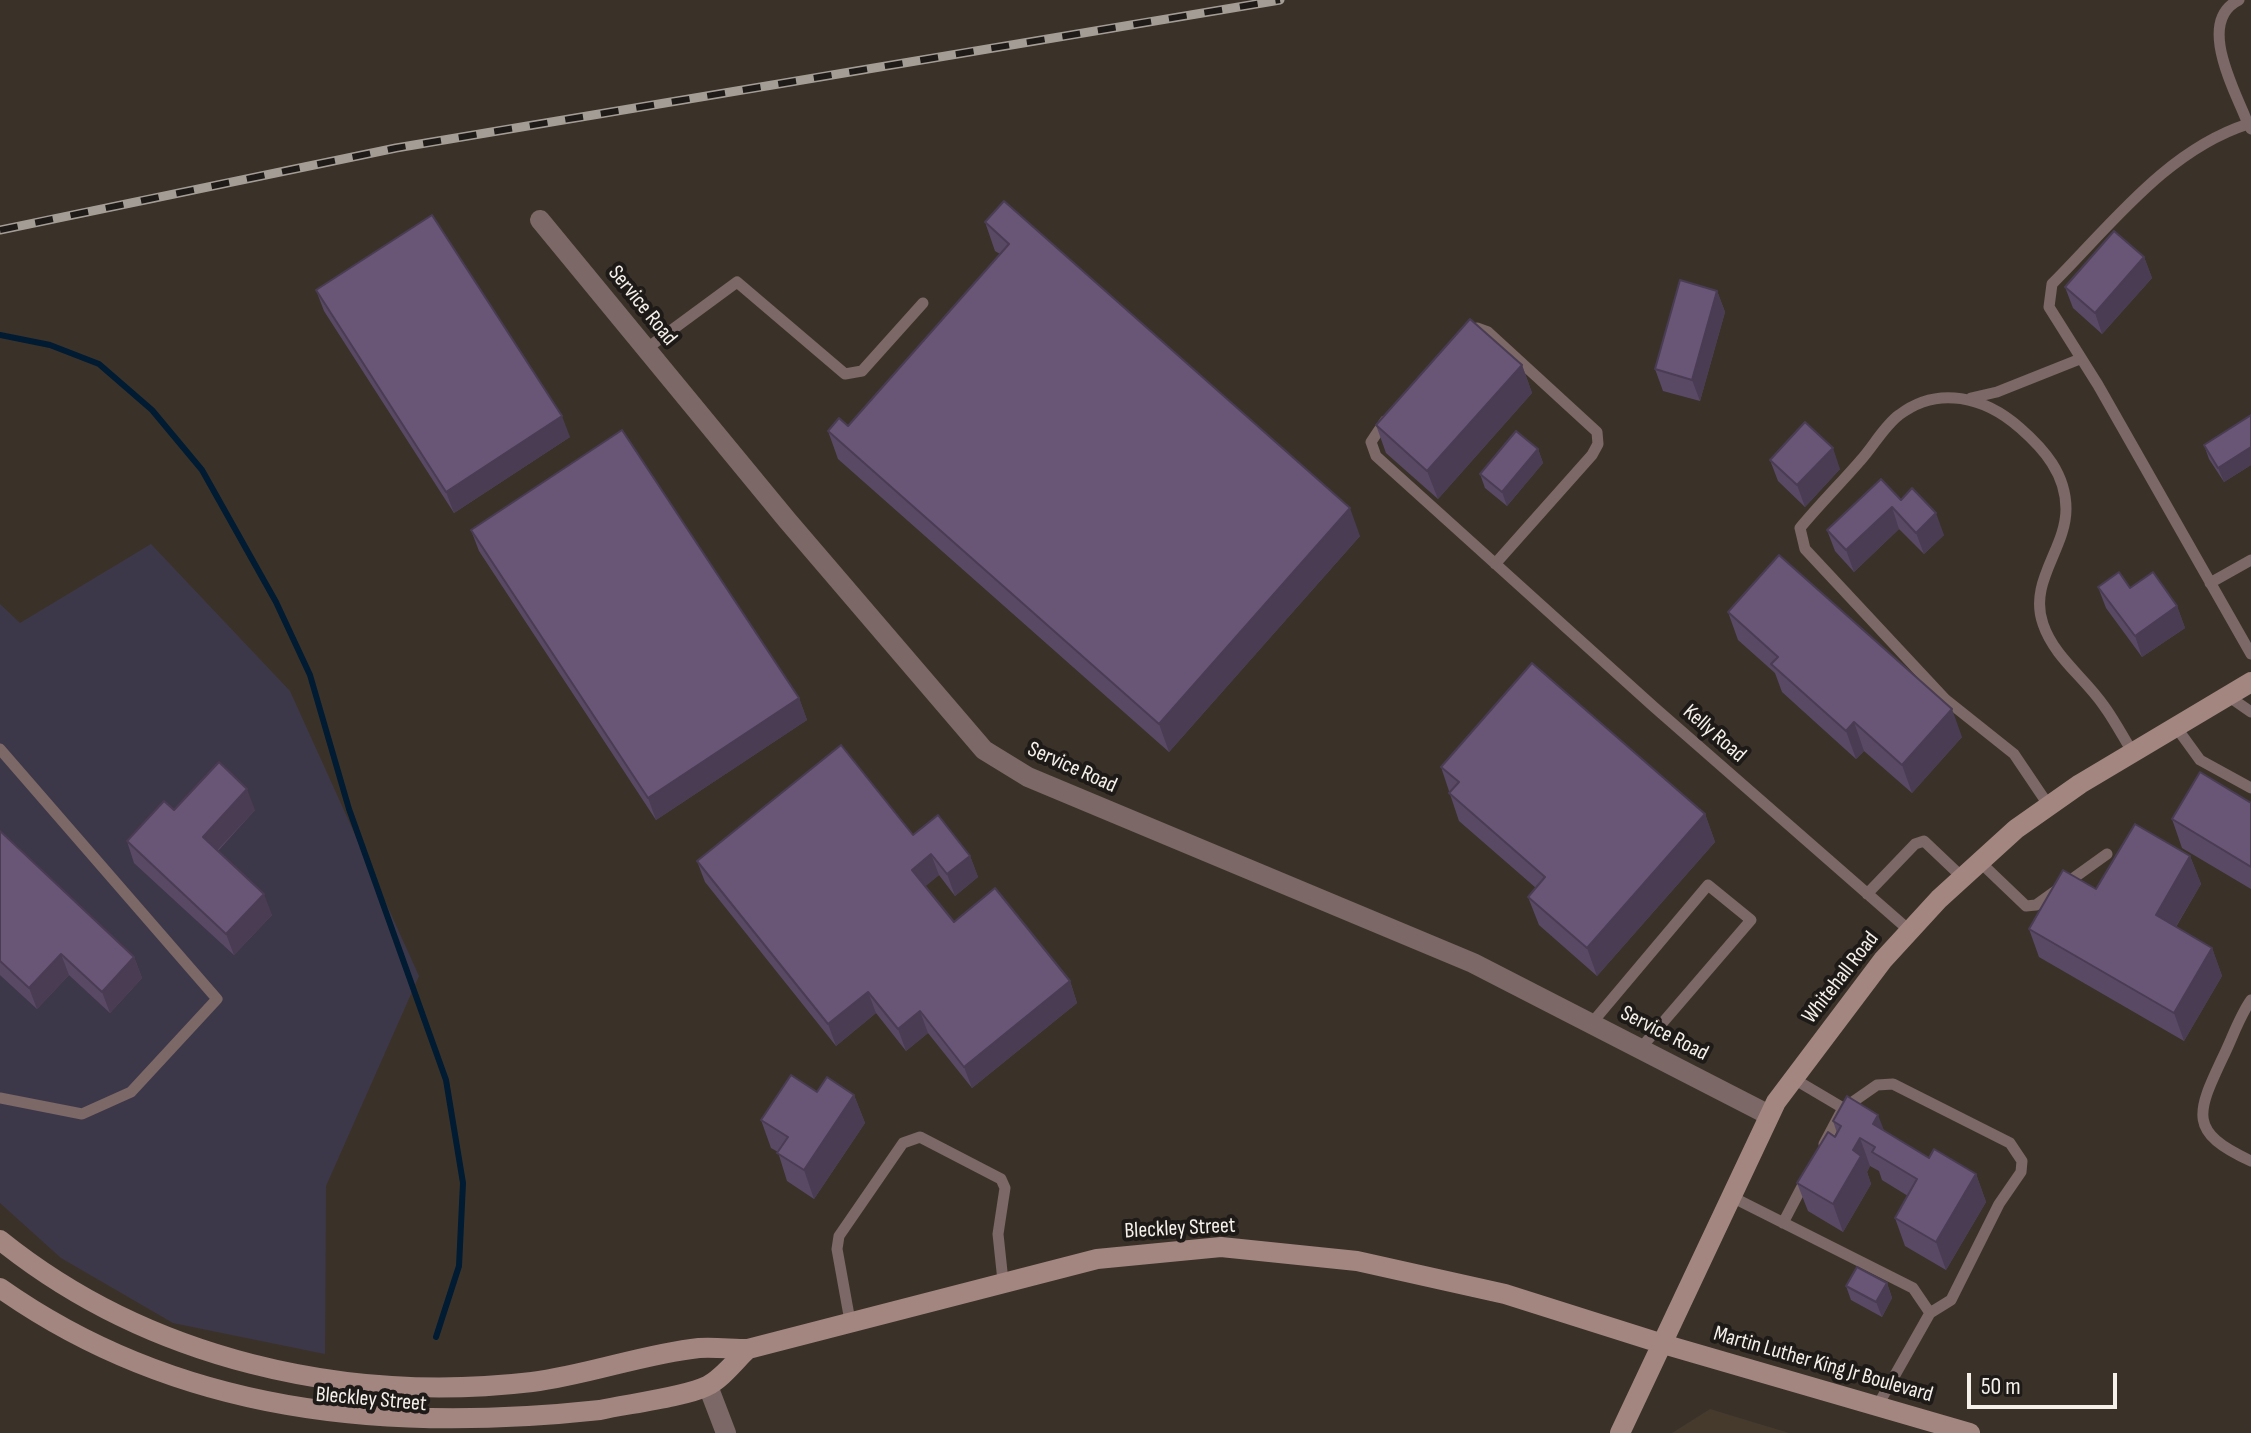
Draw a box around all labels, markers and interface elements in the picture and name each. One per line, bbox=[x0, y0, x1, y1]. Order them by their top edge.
street label: Service Road bbox=[602, 261, 682, 351]
street label: Kelly Road bbox=[1677, 699, 1751, 769]
street label: Service Road bbox=[1023, 737, 1121, 799]
street label: Whitehall Road bbox=[1797, 927, 1885, 1029]
street label: Service Road bbox=[1616, 1001, 1712, 1067]
street label: Bleckley Street bbox=[1124, 1213, 1236, 1245]
street label: Martin Luther King Jr Boulevard bbox=[1710, 1321, 1936, 1409]
scale bar bbox=[1971, 1357, 2121, 1407]
text: 50 m bbox=[1981, 1372, 2021, 1401]
street label: Bleckley Street bbox=[315, 1382, 427, 1418]

